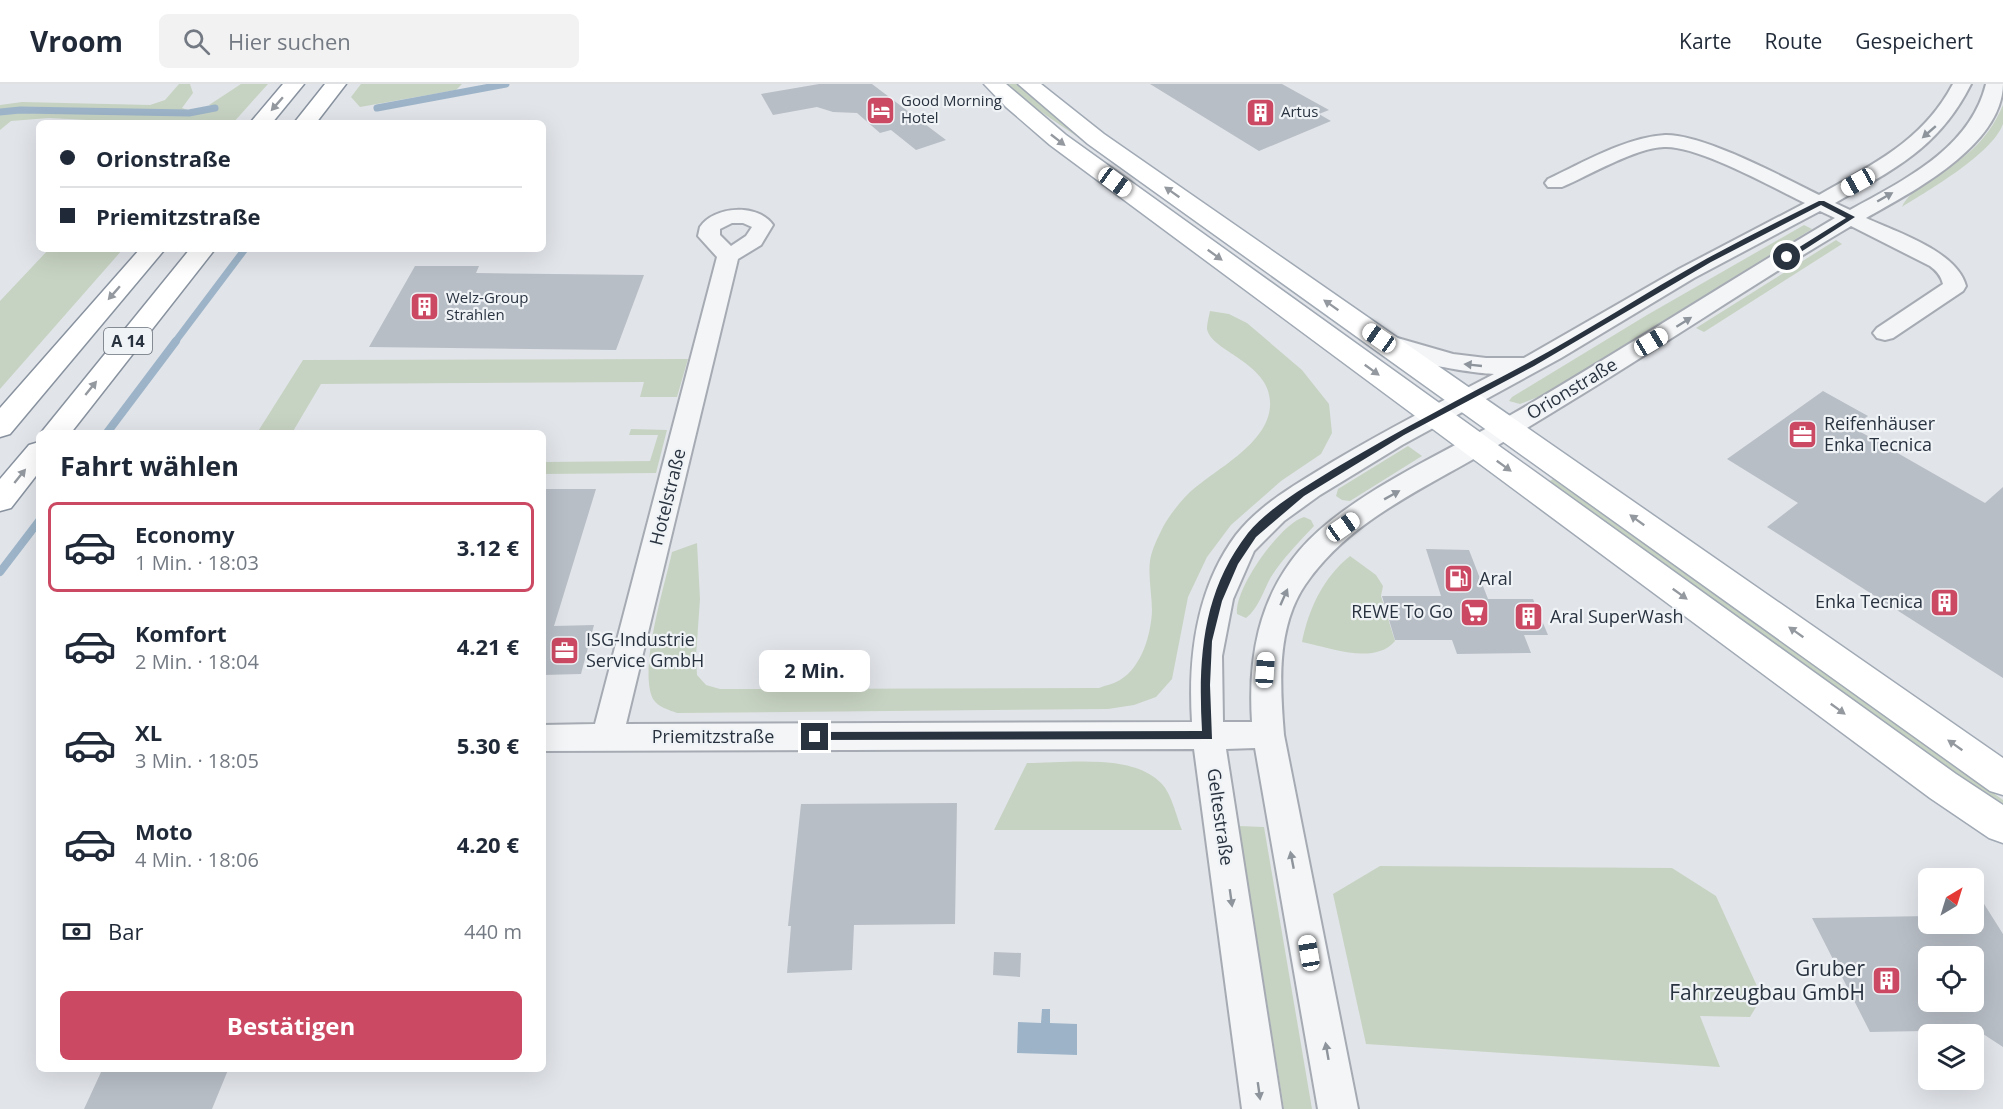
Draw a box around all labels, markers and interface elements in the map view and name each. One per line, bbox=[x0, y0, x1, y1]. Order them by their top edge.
search box bbox=[159, 14, 579, 68]
text: Vroom bbox=[30, 22, 123, 60]
icon: search bbox=[180, 25, 213, 58]
text: Hier suchen bbox=[228, 26, 351, 56]
text: Karte bbox=[1679, 27, 1731, 55]
text: Route bbox=[1764, 27, 1822, 55]
text: Gespeichert bbox=[1855, 27, 1973, 55]
place label: Good Morning Hotel bbox=[901, 90, 1002, 127]
hotel icon: Good Morning Hotel bbox=[864, 94, 896, 126]
one-way arrow bbox=[271, 96, 284, 111]
building icon: Artus bbox=[1244, 96, 1276, 128]
place label: Artus bbox=[1281, 101, 1318, 121]
one-way arrow bbox=[1921, 125, 1937, 138]
one-way arrow bbox=[1050, 133, 1065, 145]
text: Orionstraße bbox=[96, 143, 231, 173]
car bbox=[1095, 164, 1135, 200]
car bbox=[1838, 165, 1878, 199]
one-way arrow bbox=[1164, 186, 1180, 198]
one-way arrow bbox=[1877, 192, 1893, 203]
text: Priemitzstraße bbox=[96, 201, 261, 231]
route start bbox=[1773, 243, 1800, 270]
one-way arrow bbox=[1206, 249, 1222, 261]
one-way arrow bbox=[108, 285, 121, 301]
place label: Welz-Group Strahlen bbox=[446, 287, 528, 324]
building icon: Welz-Group Strahlen bbox=[409, 291, 441, 323]
one-way arrow bbox=[1323, 300, 1339, 311]
one-way arrow bbox=[1676, 317, 1692, 328]
car bbox=[1359, 320, 1399, 356]
car bbox=[1631, 325, 1671, 359]
road number: A 14 bbox=[104, 328, 152, 354]
street label: Orionstraße bbox=[1522, 352, 1621, 425]
one-way arrow bbox=[1464, 360, 1483, 370]
one-way arrow bbox=[1364, 364, 1380, 376]
one-way arrow bbox=[84, 380, 97, 396]
place label: Reifenhäuser Enka Tecnica bbox=[1824, 411, 1936, 456]
office icon: Reifenhäuser Enka Tecnica bbox=[1787, 418, 1819, 450]
street label: Hotelstraße bbox=[643, 446, 691, 548]
text: Fahrt wählen bbox=[60, 447, 239, 484]
one-way arrow bbox=[1496, 459, 1511, 471]
one-way arrow bbox=[13, 468, 26, 484]
one-way arrow bbox=[1384, 490, 1401, 500]
car bbox=[1323, 509, 1363, 545]
one-way arrow bbox=[1630, 514, 1646, 526]
text: Economy bbox=[135, 519, 234, 549]
icon: car bbox=[63, 520, 117, 574]
text: 3.12 € bbox=[457, 532, 519, 562]
text: 1 Min. · 18:03 bbox=[135, 549, 259, 576]
fuel station icon: Aral bbox=[1442, 563, 1474, 595]
place label: Aral bbox=[1479, 566, 1512, 590]
building icon: Enka Tecnica bbox=[1928, 586, 1960, 618]
one-way arrow bbox=[1280, 588, 1289, 605]
one-way arrow bbox=[1671, 588, 1687, 600]
place label: Enka Tecnica bbox=[1815, 589, 1923, 613]
supermarket icon: REWE To Go bbox=[1458, 596, 1490, 628]
place label: REWE To Go bbox=[1351, 599, 1453, 623]
building icon: Aral SuperWash bbox=[1513, 601, 1545, 633]
place label: Aral SuperWash bbox=[1550, 604, 1684, 628]
text: Komfort bbox=[135, 618, 227, 648]
icon: car bbox=[63, 619, 117, 673]
one-way arrow bbox=[1789, 626, 1805, 638]
place label: ISG-Industrie Service GmbH bbox=[586, 627, 704, 672]
text: 4.21 € bbox=[457, 631, 519, 661]
office icon: ISG-Industrie Service GmbH bbox=[549, 634, 581, 666]
text: 2 Min. · 18:04 bbox=[135, 648, 259, 675]
callout: 2 Min. bbox=[760, 650, 870, 692]
car bbox=[1255, 651, 1275, 689]
text: 2 Min. bbox=[784, 657, 845, 684]
one-way arrow bbox=[1829, 703, 1845, 715]
text: XL bbox=[135, 717, 162, 747]
icon: car bbox=[63, 718, 117, 772]
route end bbox=[801, 723, 828, 750]
street label: Priemitzstraße bbox=[652, 724, 774, 748]
text: 5.30 € bbox=[457, 730, 519, 760]
one-way arrow bbox=[1948, 739, 1964, 751]
text: 3 Min. · 18:05 bbox=[135, 747, 259, 774]
street label: Geltestraße bbox=[1202, 767, 1240, 867]
text: Moto bbox=[135, 816, 193, 846]
icon: car bbox=[63, 817, 117, 871]
text: 4.20 € bbox=[457, 829, 519, 859]
text: 4 Min. · 18:06 bbox=[135, 846, 259, 873]
one-way arrow bbox=[1287, 850, 1296, 869]
north arrow bbox=[1918, 868, 1984, 934]
map controls bbox=[1918, 868, 1984, 1090]
one-way arrow bbox=[1227, 888, 1236, 907]
icon: cash bbox=[60, 915, 93, 948]
text: Bar bbox=[108, 916, 143, 946]
text: 440 m bbox=[464, 918, 522, 945]
car bbox=[1297, 934, 1321, 972]
button: locate bbox=[1918, 946, 1984, 1012]
place label: Gruber Fahrzeugbau GmbH bbox=[1669, 954, 1865, 1006]
building icon: Gruber Fahrzeugbau GmbH bbox=[1870, 965, 1902, 997]
button: Bestätigen bbox=[60, 991, 522, 1060]
button: layers bbox=[1918, 1024, 1984, 1090]
one-way arrow bbox=[1322, 1042, 1331, 1061]
one-way arrow bbox=[1255, 1081, 1264, 1100]

